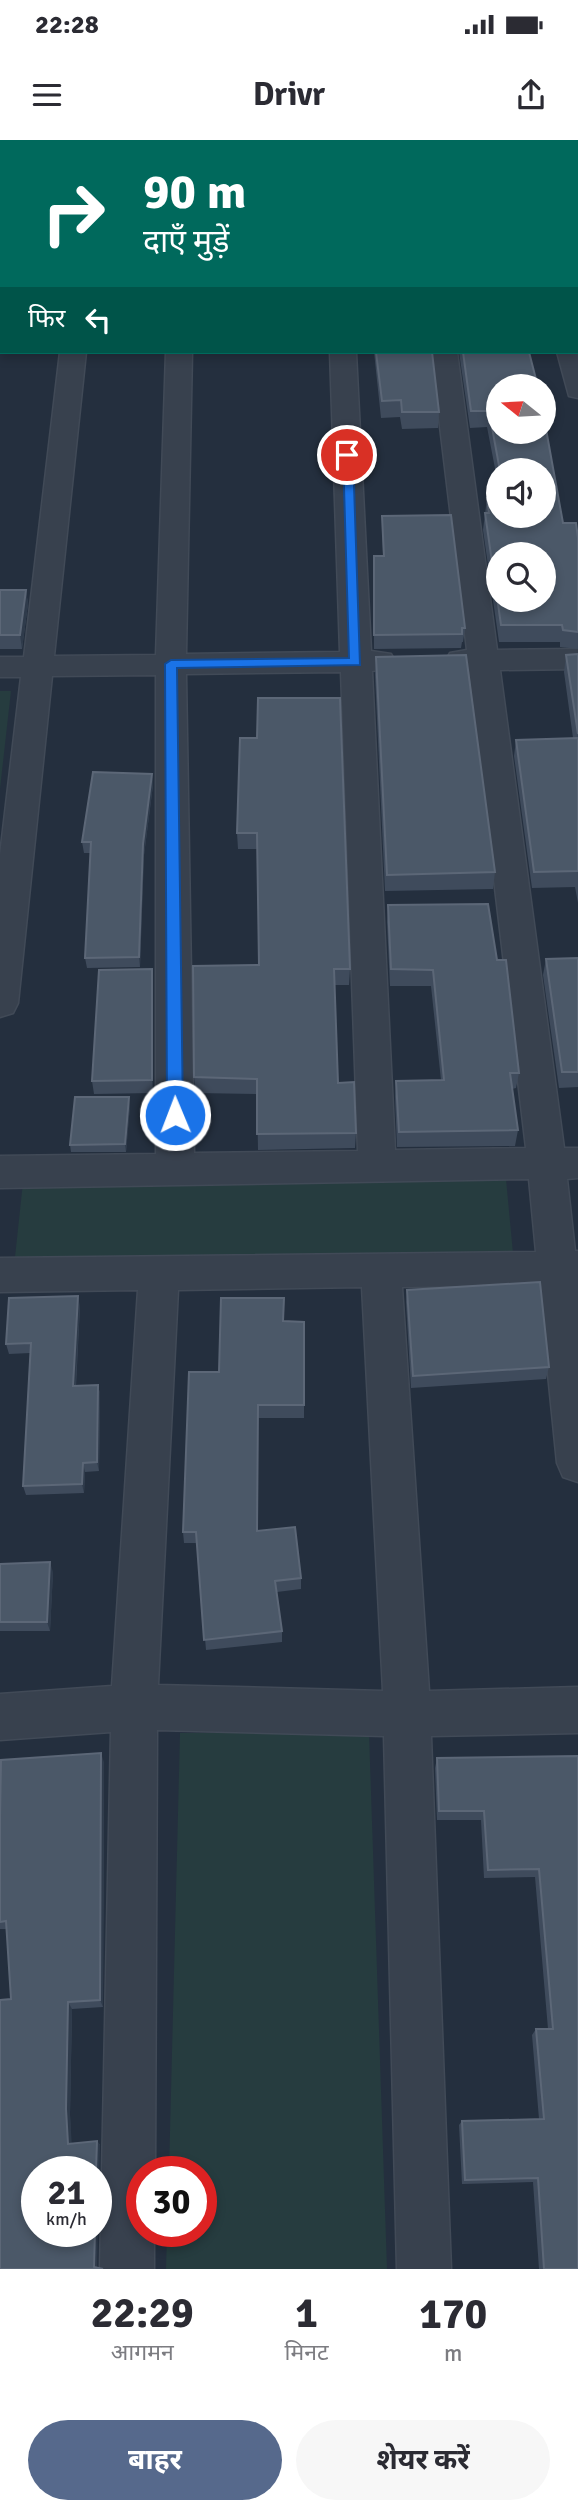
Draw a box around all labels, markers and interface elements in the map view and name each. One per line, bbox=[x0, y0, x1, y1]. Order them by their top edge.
text: 22:28 bbox=[35, 9, 99, 41]
text: Drivr bbox=[253, 75, 325, 114]
icon: menu bbox=[28, 76, 66, 114]
icon: share bbox=[512, 76, 550, 114]
text: 90 m bbox=[143, 162, 246, 222]
icon: right bbox=[28, 168, 119, 259]
text: दाएँ मुड़ें bbox=[143, 222, 229, 261]
icon: left bbox=[79, 301, 117, 339]
text: फिर bbox=[28, 303, 65, 335]
north arrow bbox=[486, 374, 556, 444]
map controls bbox=[486, 374, 556, 612]
pin bbox=[317, 425, 377, 485]
icon: arrive bbox=[328, 436, 366, 474]
button: sound bbox=[486, 458, 556, 528]
button: search bbox=[486, 542, 556, 612]
position arrow bbox=[138, 1078, 212, 1152]
speed limit sign: 30 bbox=[126, 2156, 217, 2247]
text: 21 bbox=[48, 2171, 85, 2214]
text: km/h bbox=[46, 2208, 87, 2230]
text: 22:29 bbox=[91, 2288, 194, 2339]
text: 1 bbox=[295, 2288, 318, 2339]
text: 170 bbox=[419, 2289, 487, 2340]
text: आगमन bbox=[111, 2338, 174, 2367]
text: मिनट bbox=[284, 2338, 329, 2367]
text: m bbox=[444, 2339, 462, 2368]
button: बाहर bbox=[28, 2420, 282, 2500]
button: शेयर करें bbox=[296, 2420, 550, 2500]

